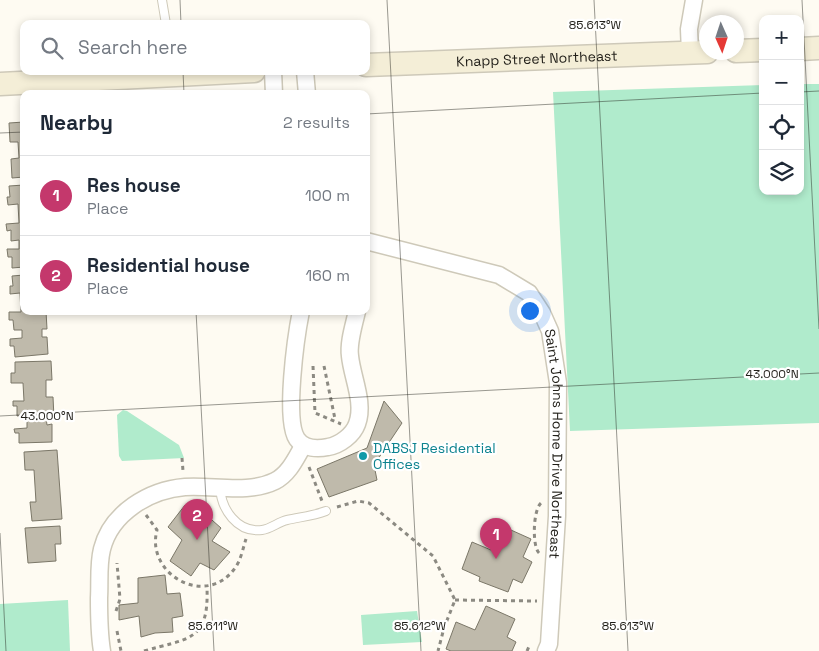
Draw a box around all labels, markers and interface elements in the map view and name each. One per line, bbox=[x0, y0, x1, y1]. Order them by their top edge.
north arrow bbox=[699, 15, 744, 60]
map controls bbox=[759, 15, 804, 195]
button: + bbox=[759, 15, 804, 60]
text: 85.613°W bbox=[569, 17, 622, 33]
search box bbox=[20, 20, 370, 75]
icon: search bbox=[38, 34, 66, 62]
text: Search here bbox=[78, 35, 188, 60]
street label: Knapp Street Northeast bbox=[456, 46, 618, 71]
button: − bbox=[759, 60, 804, 105]
button: locate bbox=[759, 105, 804, 150]
text: Nearby bbox=[40, 109, 113, 136]
text: 2 results bbox=[283, 112, 350, 133]
button: layers bbox=[759, 150, 804, 195]
text: Res house bbox=[87, 173, 181, 198]
text: 1 bbox=[52, 185, 60, 206]
text: 100 m bbox=[305, 185, 350, 206]
text: Place bbox=[87, 198, 129, 219]
text: Residential house bbox=[87, 253, 250, 278]
text: 2 bbox=[51, 265, 61, 286]
text: 160 m bbox=[305, 265, 350, 286]
text: Place bbox=[87, 278, 129, 299]
your location bbox=[517, 298, 543, 324]
street label: Saint Johns Home Drive Northeast bbox=[541, 328, 567, 559]
text: 43.000°N bbox=[745, 366, 799, 382]
text: 43.000°N bbox=[20, 408, 74, 424]
place label: DABSJ Residential Offices bbox=[373, 439, 496, 473]
marker: DABSJ Residential Offices bbox=[357, 450, 369, 462]
pin: 2 bbox=[181, 499, 213, 540]
pin: 1 bbox=[480, 518, 512, 559]
text: 85.611°W bbox=[188, 618, 239, 634]
text: 85.612°W bbox=[394, 618, 447, 634]
text: 85.613°W bbox=[602, 618, 655, 634]

